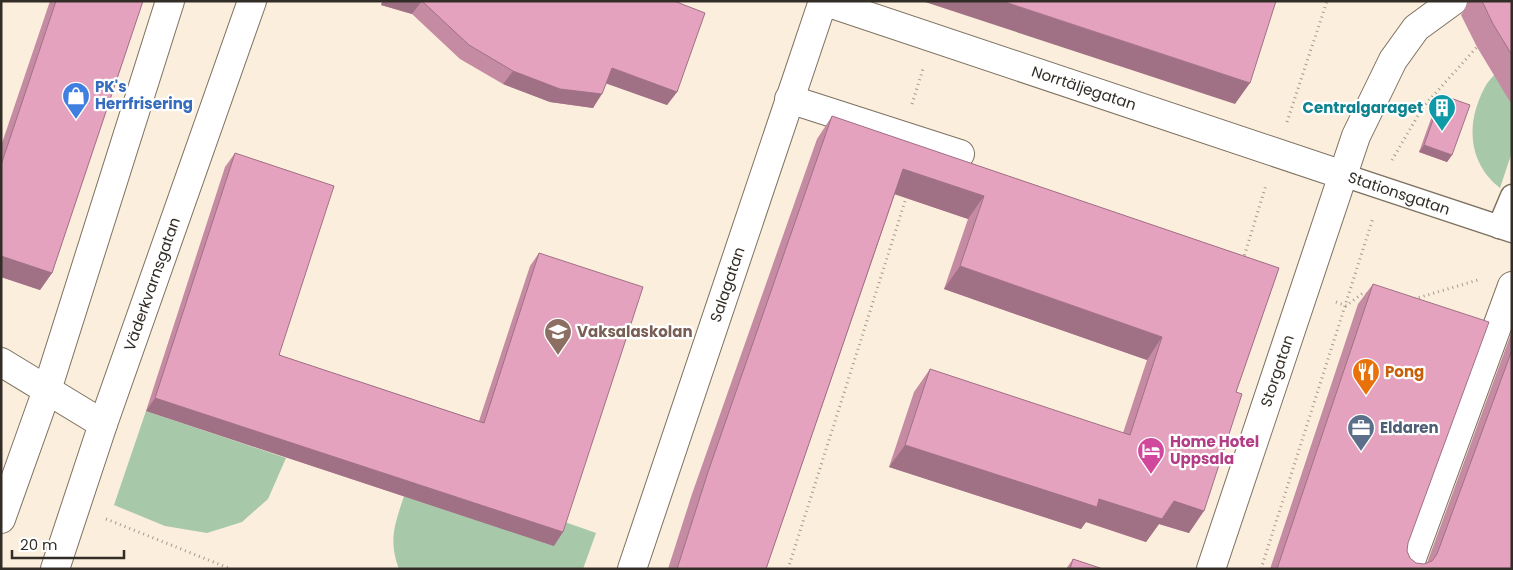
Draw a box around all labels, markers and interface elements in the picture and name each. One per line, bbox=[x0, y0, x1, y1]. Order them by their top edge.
street label: Norrtäljegatan bbox=[1029, 61, 1139, 115]
place label: PK's Herrfrisering bbox=[95, 76, 193, 114]
shop icon: PK's Herrfrisering bbox=[61, 81, 91, 120]
building icon: Centralgaraget bbox=[1427, 93, 1457, 132]
place label: Centralgaraget bbox=[1303, 97, 1423, 118]
street label: Stationsgatan bbox=[1345, 166, 1453, 220]
street label: Väderkvarnsgatan bbox=[119, 214, 185, 354]
street label: Salagatan bbox=[705, 244, 750, 325]
school or university icon: Vaksalaskolan bbox=[543, 317, 573, 356]
place label: Vaksalaskolan bbox=[577, 321, 693, 342]
street label: Storgatan bbox=[1255, 332, 1299, 410]
restaurant icon: Pong bbox=[1351, 357, 1381, 396]
place label: Pong bbox=[1385, 361, 1424, 382]
office icon: Eldaren bbox=[1346, 413, 1376, 452]
place label: Eldaren bbox=[1380, 417, 1439, 438]
place label: Home Hotel Uppsala bbox=[1170, 431, 1259, 469]
hotel icon: Home Hotel Uppsala bbox=[1136, 436, 1166, 475]
scale bar bbox=[12, 528, 125, 560]
text: 20 m bbox=[20, 534, 58, 555]

